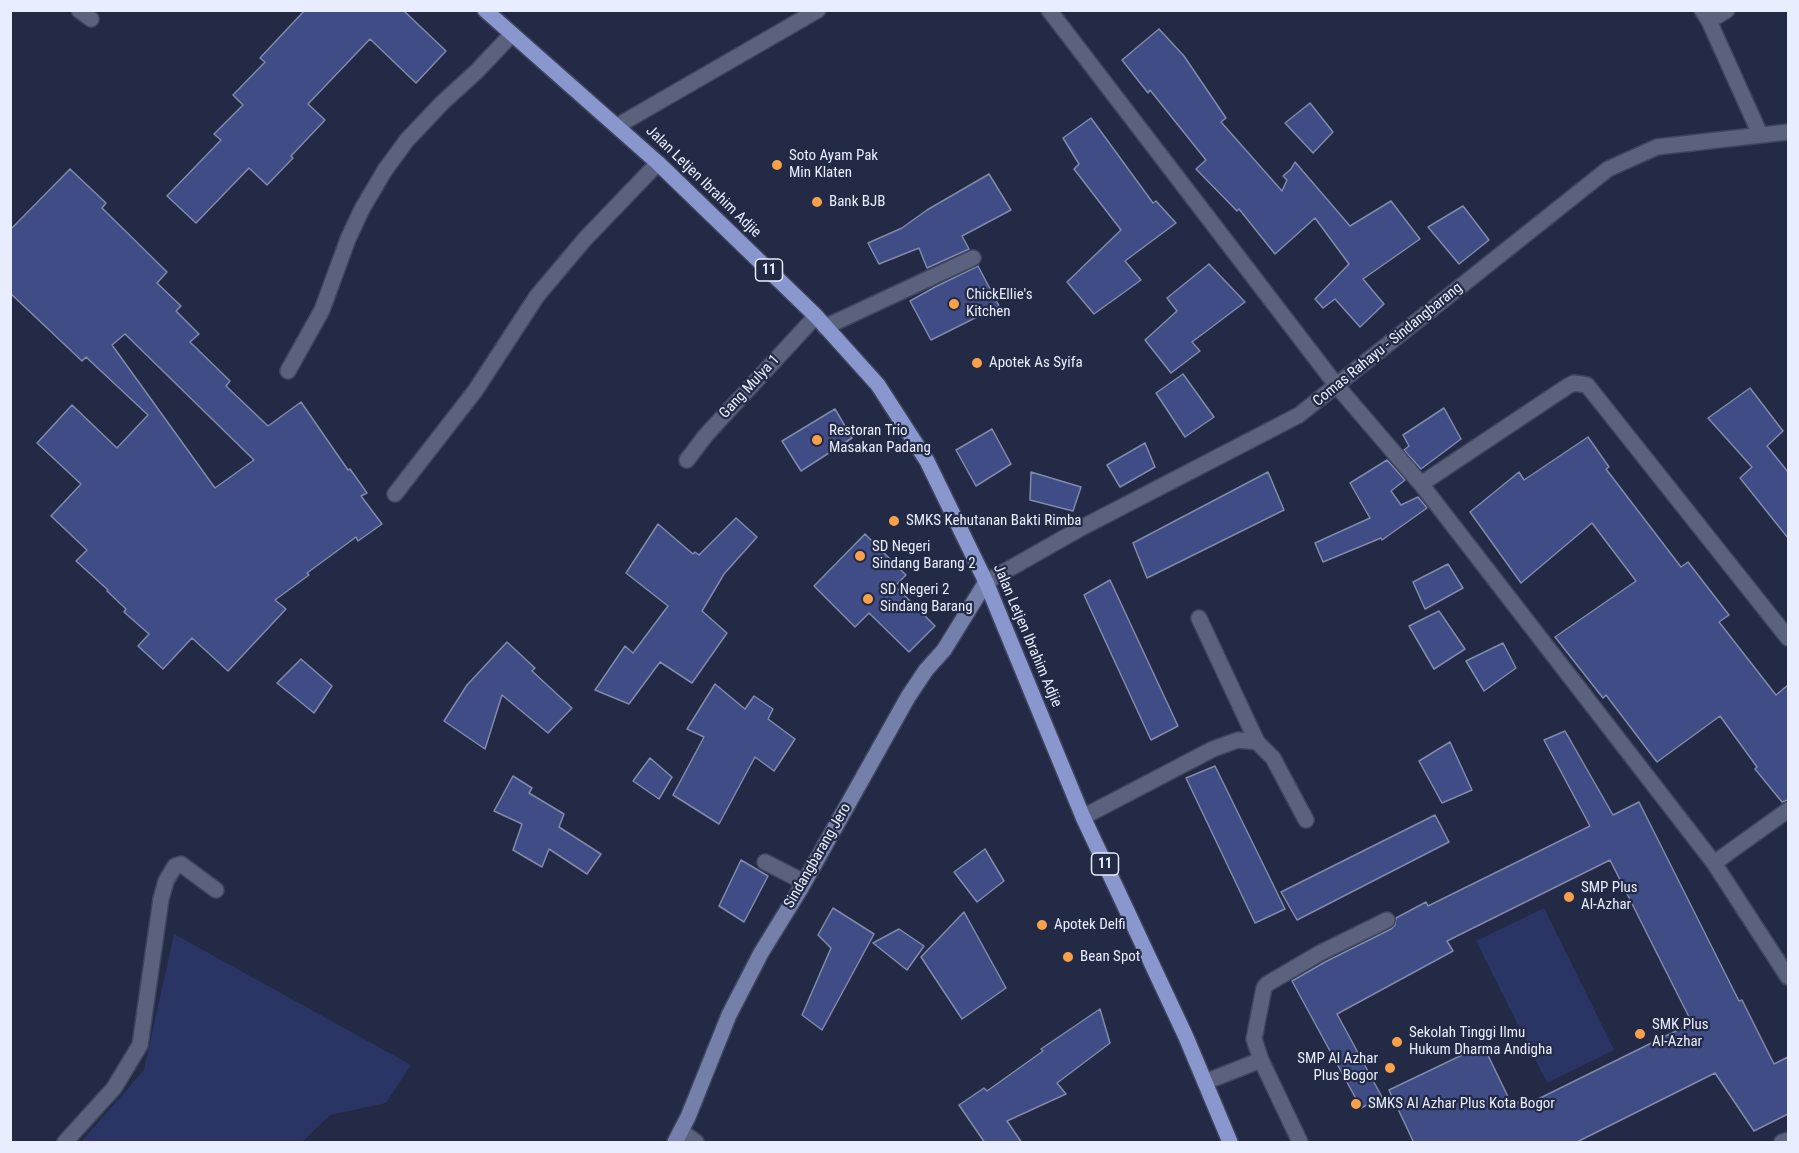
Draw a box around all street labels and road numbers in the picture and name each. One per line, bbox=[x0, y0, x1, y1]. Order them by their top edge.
street label: Jalan Letjen Ibrahim Adjie bbox=[642, 122, 764, 242]
road number: 11 bbox=[756, 259, 782, 281]
street label: Comas Rahayu - Sindangbarang bbox=[1310, 279, 1466, 411]
street label: Gang Mulya 1 bbox=[716, 351, 784, 423]
street label: Jalan Letjen Ibrahim Adjie bbox=[989, 562, 1065, 710]
street label: Sindangbarang Jero bbox=[781, 800, 855, 912]
road number: 11 bbox=[1092, 853, 1118, 875]

